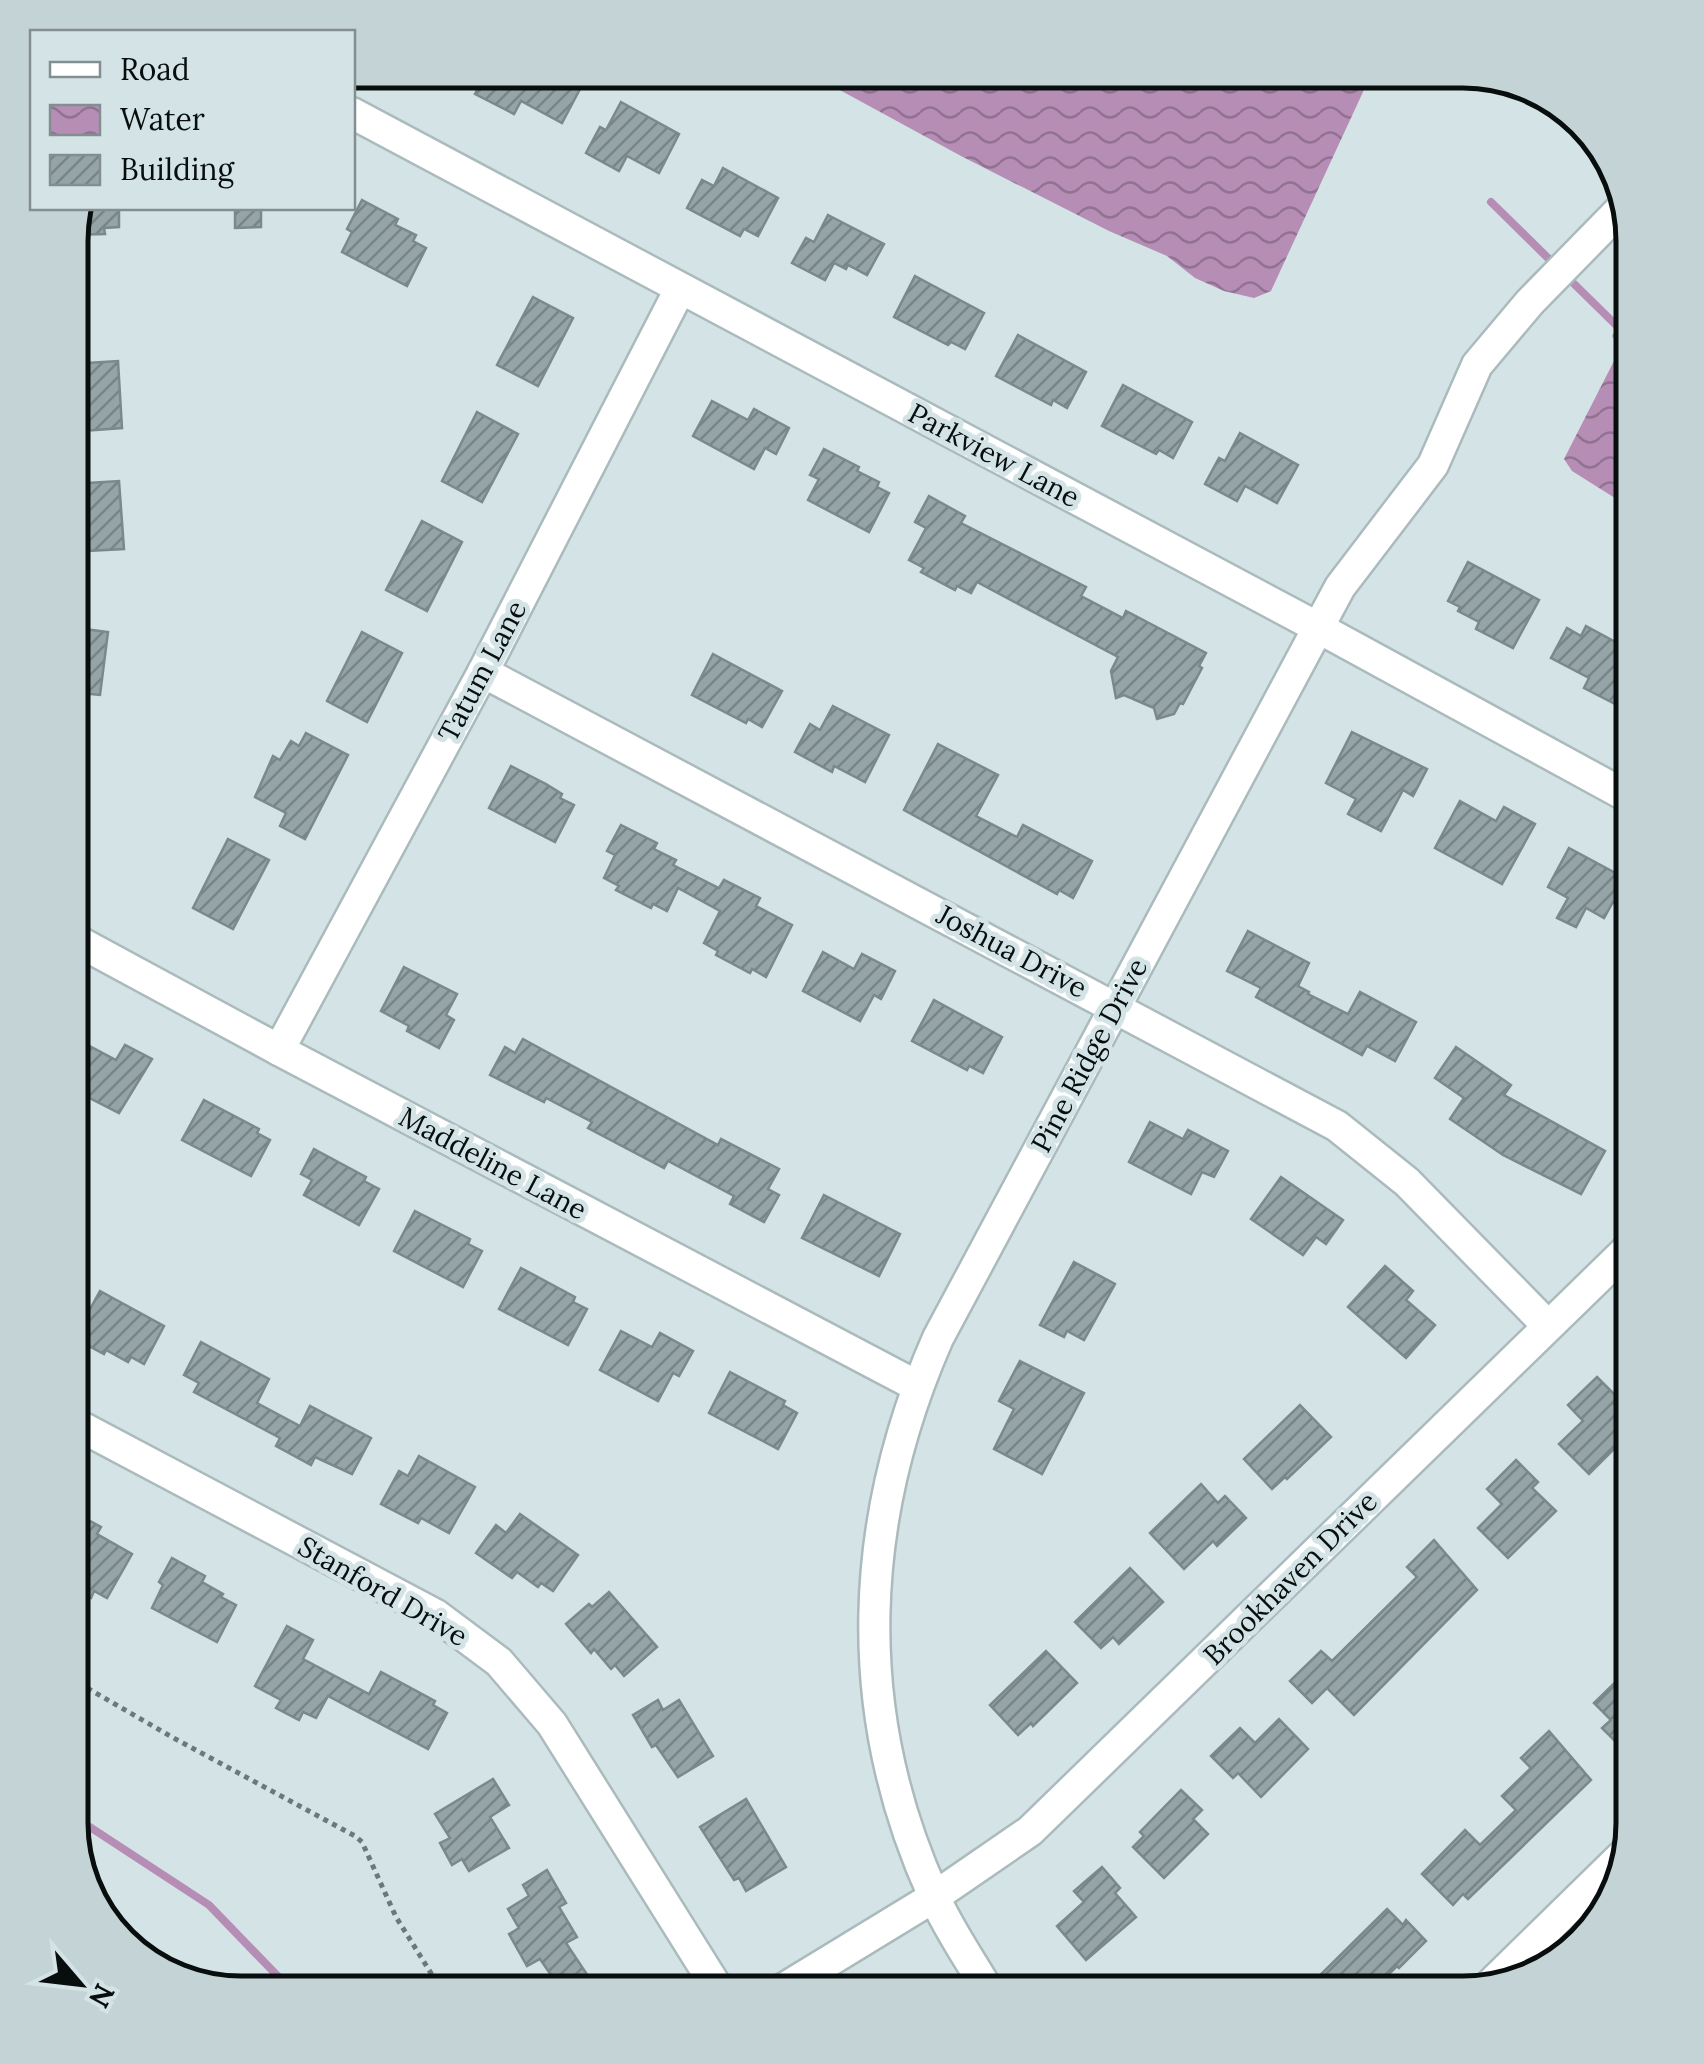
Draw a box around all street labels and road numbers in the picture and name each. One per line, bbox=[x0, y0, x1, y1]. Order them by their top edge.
street label: Parkview Lane bbox=[902, 395, 1086, 515]
street label: Tatum Lane bbox=[430, 594, 534, 748]
street label: Joshua Drive bbox=[930, 896, 1093, 1006]
street label: Pine Ridge Drive bbox=[1023, 952, 1155, 1158]
street label: Maddeline Lane bbox=[393, 1098, 593, 1228]
street label: Brookhaven Drive bbox=[1195, 1483, 1385, 1673]
street label: Stanford Drive bbox=[292, 1528, 474, 1654]

